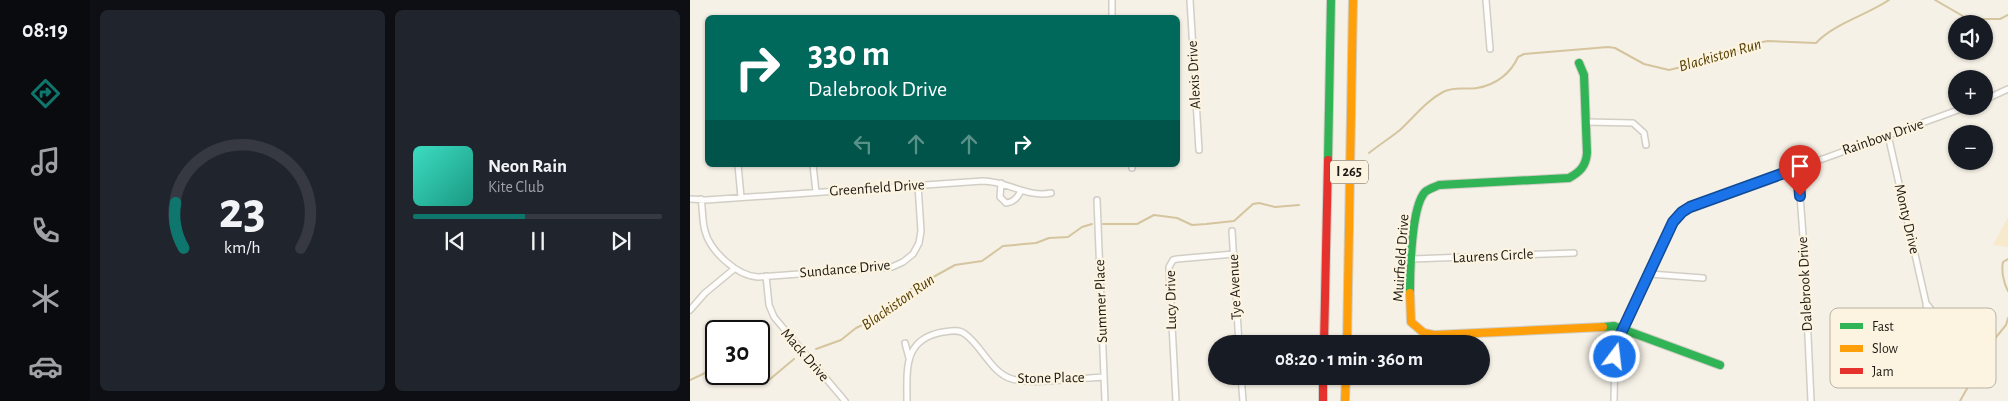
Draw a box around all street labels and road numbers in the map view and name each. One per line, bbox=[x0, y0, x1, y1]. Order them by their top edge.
street label: Alexis Drive bbox=[1185, 40, 1203, 110]
street label: Rainbow Drive bbox=[1840, 116, 1926, 158]
road number: I 265 bbox=[1330, 160, 1368, 183]
street label: Greenfield Drive bbox=[829, 177, 925, 199]
street label: Monty Drive bbox=[1892, 183, 1922, 256]
street label: Muirfield Drive bbox=[1390, 213, 1412, 302]
street label: Dalebrook Drive bbox=[1795, 236, 1815, 332]
street label: Laurens Circle bbox=[1452, 246, 1534, 266]
street label: Tye Avenue bbox=[1226, 254, 1244, 320]
street label: Sundance Drive bbox=[799, 258, 891, 280]
street label: Summer Place bbox=[1092, 259, 1110, 343]
street label: Lucy Drive bbox=[1163, 270, 1179, 330]
street label: Mack Drive bbox=[778, 326, 832, 384]
street label: Stone Place bbox=[1017, 370, 1085, 386]

